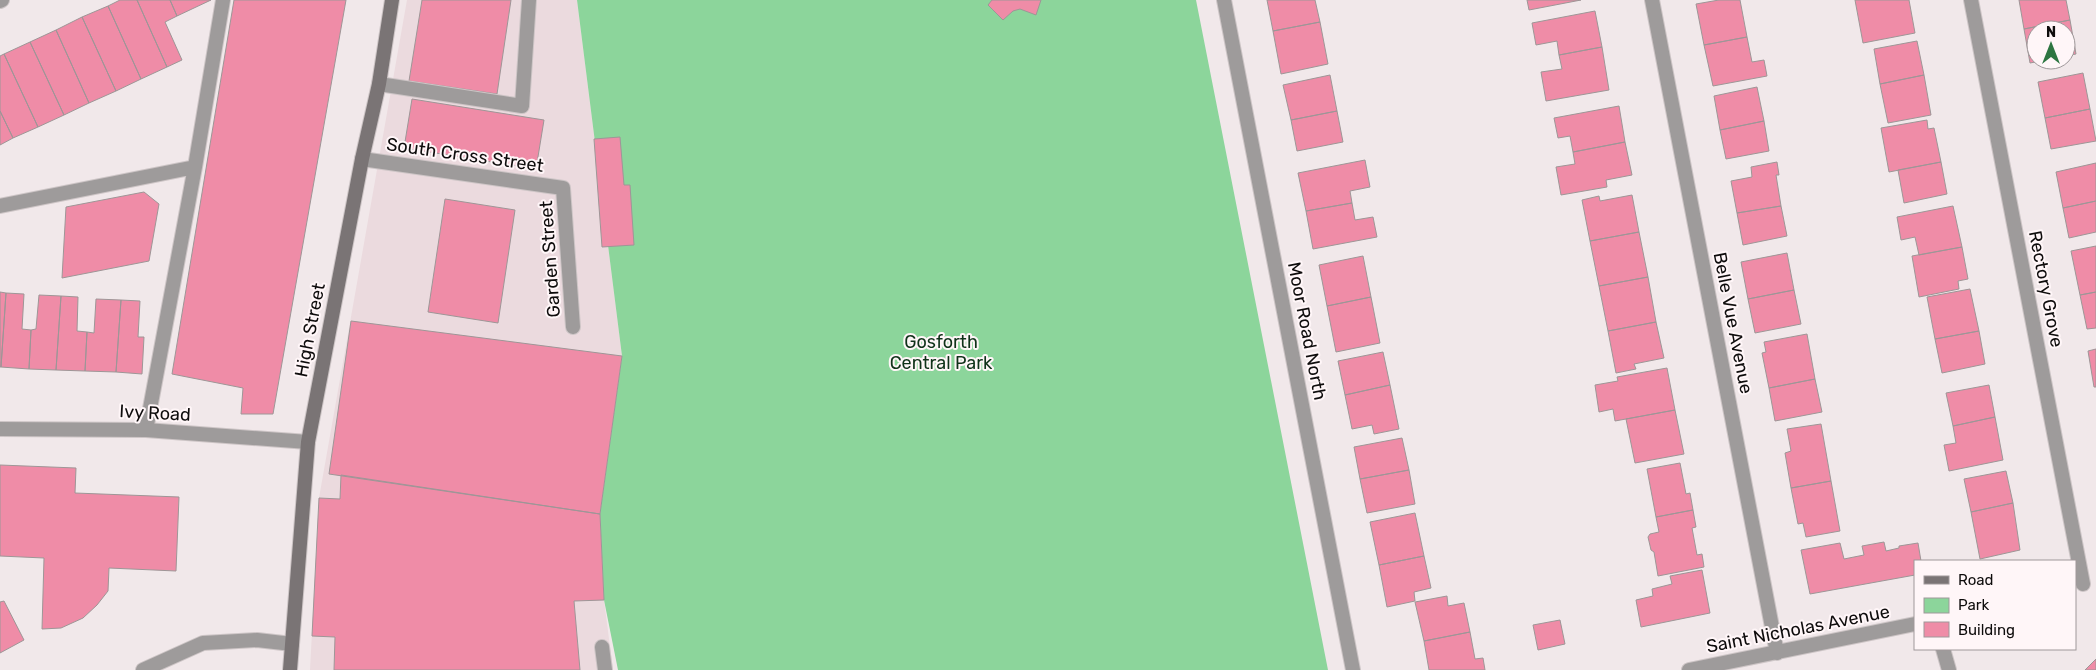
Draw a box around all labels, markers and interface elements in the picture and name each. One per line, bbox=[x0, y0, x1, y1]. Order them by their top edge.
north arrow bbox=[2026, 20, 2076, 70]
text: N bbox=[2046, 24, 2056, 41]
street label: South Cross Street bbox=[385, 133, 545, 177]
street label: Garden Street bbox=[535, 200, 565, 318]
street label: Rectory Grove bbox=[2024, 229, 2068, 349]
street label: Belle Vue Avenue bbox=[1708, 250, 1758, 396]
street label: Moor Road North bbox=[1283, 260, 1331, 402]
street label: High Street bbox=[290, 281, 330, 379]
park label: Gosforth Central Park bbox=[890, 331, 993, 374]
street label: Ivy Road bbox=[119, 400, 191, 426]
legend bbox=[1914, 560, 2076, 650]
text: Road bbox=[1958, 571, 1994, 589]
text: Park bbox=[1958, 596, 1989, 614]
street label: Saint Nicholas Avenue bbox=[1704, 600, 1892, 658]
text: Building bbox=[1958, 621, 2015, 639]

